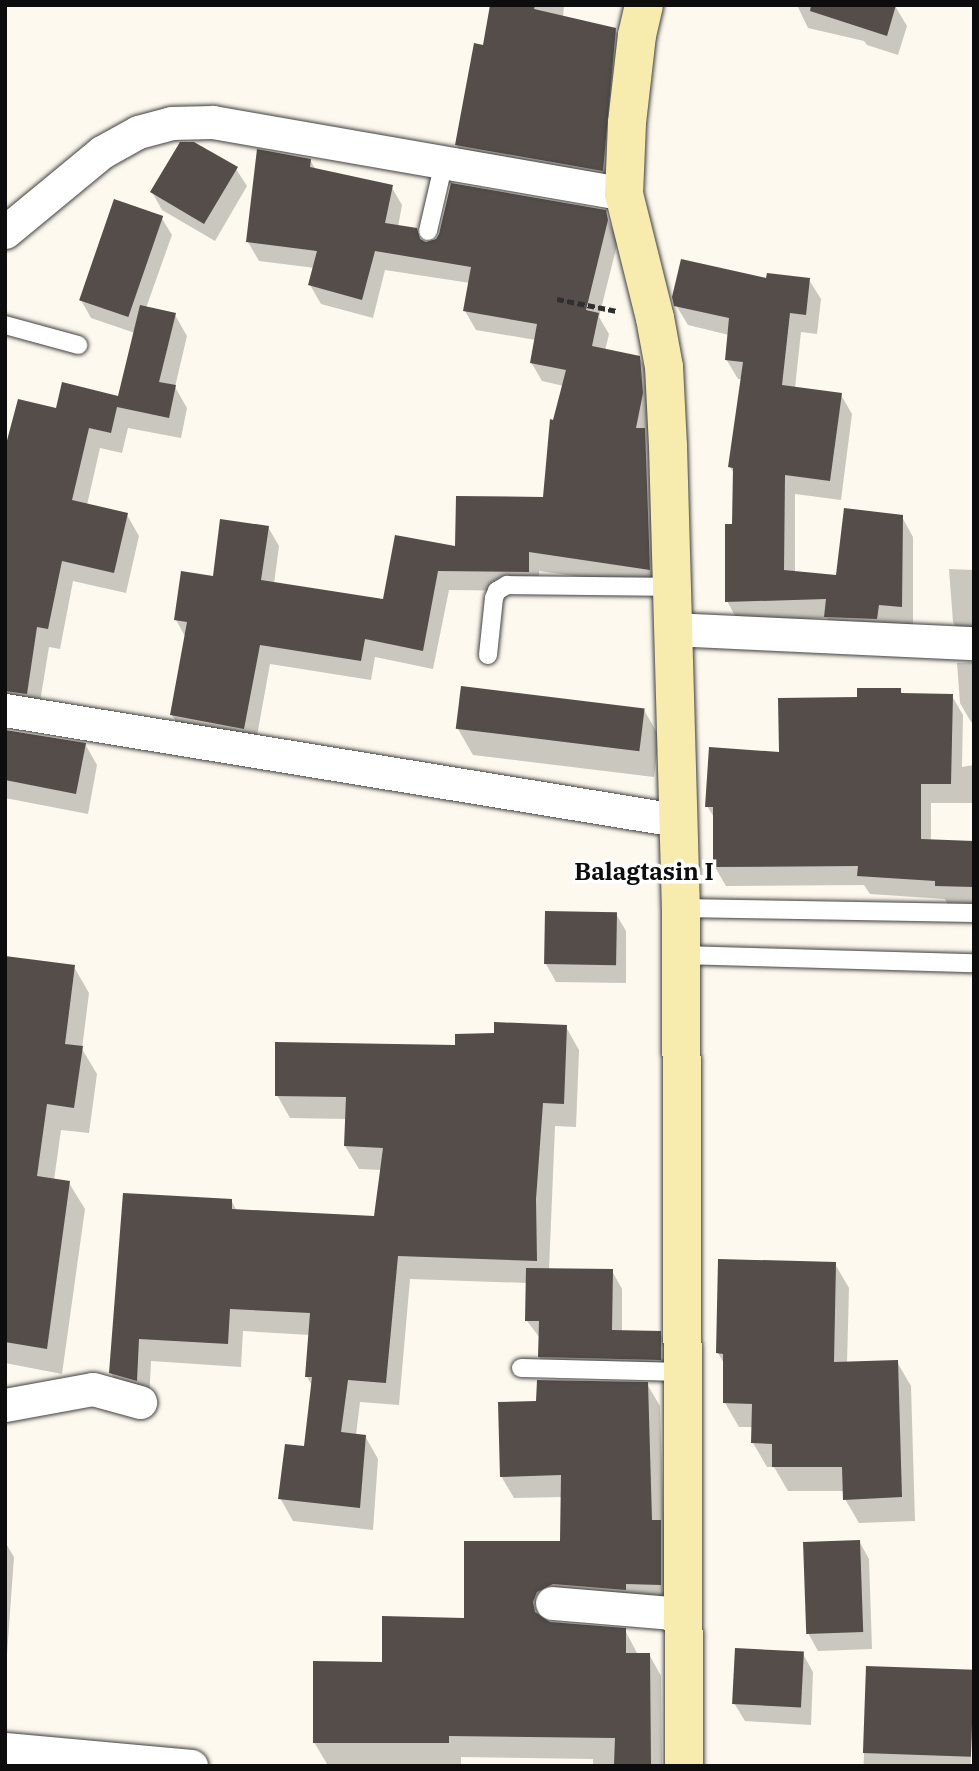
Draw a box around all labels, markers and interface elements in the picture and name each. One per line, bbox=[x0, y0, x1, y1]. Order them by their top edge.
district label: Balagtasin I bbox=[574, 858, 714, 886]

